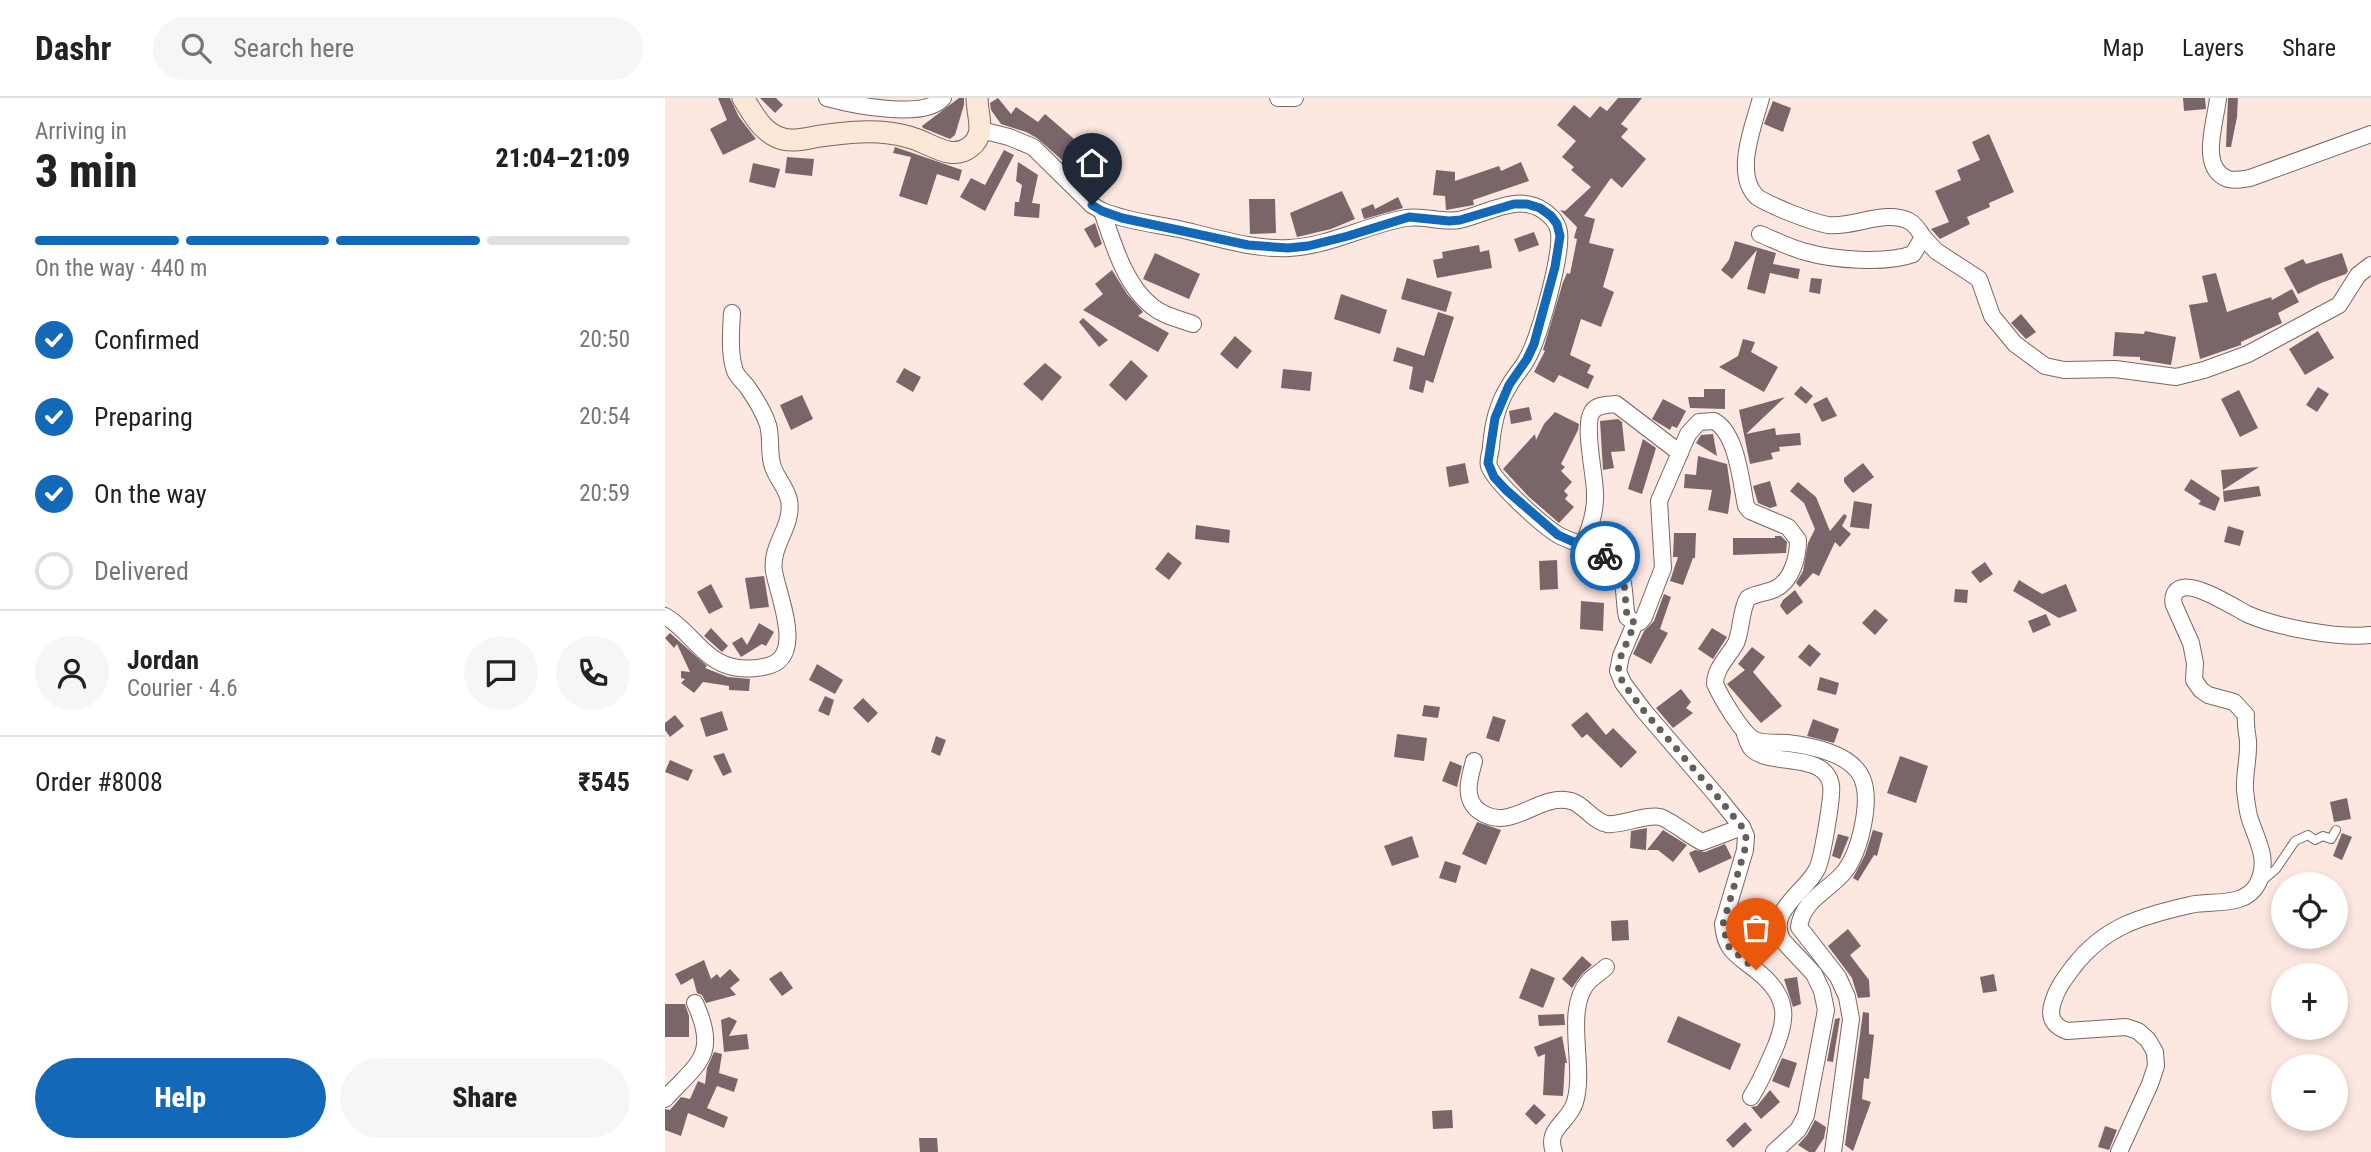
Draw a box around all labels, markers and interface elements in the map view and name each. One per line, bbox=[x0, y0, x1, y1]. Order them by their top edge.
search box bbox=[153, 17, 643, 80]
text: Dashr bbox=[35, 29, 111, 68]
icon: search bbox=[177, 29, 215, 67]
text: Search here bbox=[233, 33, 354, 63]
text: Map bbox=[2103, 34, 2144, 62]
text: Layers bbox=[2182, 34, 2244, 62]
text: Share bbox=[2282, 34, 2336, 62]
text: Arriving in bbox=[35, 118, 127, 145]
pin bbox=[1062, 133, 1122, 205]
text: 21:04–21:09 bbox=[496, 143, 630, 173]
text: 3 min bbox=[35, 144, 138, 198]
icon: home bbox=[1073, 144, 1111, 182]
text: On the way · 440 m bbox=[35, 255, 207, 282]
icon: check bbox=[35, 321, 73, 359]
text: Confirmed bbox=[94, 325, 200, 355]
text: 20:50 bbox=[579, 326, 630, 353]
icon: check bbox=[35, 398, 73, 436]
text: Preparing bbox=[94, 402, 193, 432]
text: 20:54 bbox=[579, 403, 630, 430]
icon: check bbox=[35, 475, 73, 513]
text: On the way bbox=[94, 479, 207, 509]
text: 20:59 bbox=[579, 480, 630, 507]
courier bbox=[1570, 521, 1640, 591]
icon: bike bbox=[1586, 537, 1624, 575]
text: Delivered bbox=[94, 556, 189, 586]
button: person bbox=[35, 636, 109, 710]
button: chat bbox=[464, 636, 538, 710]
button: phone bbox=[556, 636, 630, 710]
text: Jordan bbox=[127, 645, 199, 675]
text: Courier · 4.6 bbox=[127, 675, 238, 702]
text: Order #8008 bbox=[35, 767, 163, 797]
text: ₹545 bbox=[578, 767, 630, 797]
map controls bbox=[2271, 872, 2348, 1131]
button: locate bbox=[2271, 872, 2348, 949]
pin bbox=[1726, 898, 1786, 970]
icon: bag bbox=[1737, 909, 1775, 947]
button: + bbox=[2271, 963, 2348, 1040]
button: − bbox=[2271, 1054, 2348, 1131]
button: Help bbox=[35, 1058, 326, 1138]
button: Share bbox=[340, 1058, 630, 1138]

